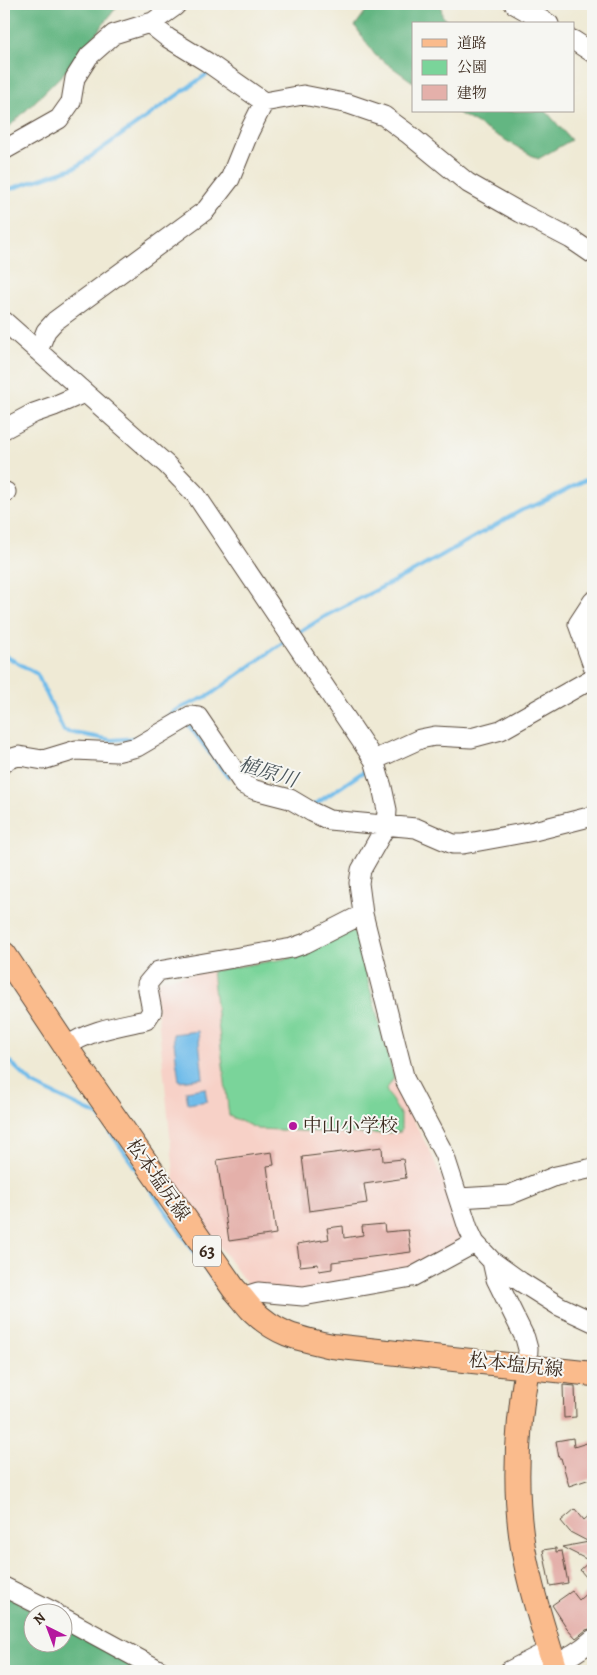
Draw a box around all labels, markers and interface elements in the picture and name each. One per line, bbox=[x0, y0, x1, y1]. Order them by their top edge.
legend bbox=[412, 22, 574, 112]
text: 道路 bbox=[457, 33, 487, 53]
text: 公園 bbox=[457, 57, 487, 77]
text: 建物 bbox=[457, 83, 487, 103]
water label: 植原川 bbox=[235, 750, 303, 794]
place label: 中山小学校 bbox=[303, 1113, 398, 1139]
marker: 中山小学校 bbox=[287, 1120, 299, 1132]
street label: 松本塩尻線 bbox=[120, 1134, 196, 1226]
road number: 63 bbox=[193, 1236, 221, 1266]
street label: 松本塩尻線 bbox=[467, 1347, 565, 1383]
north arrow bbox=[22, 1602, 72, 1652]
text: N bbox=[29, 1608, 50, 1629]

